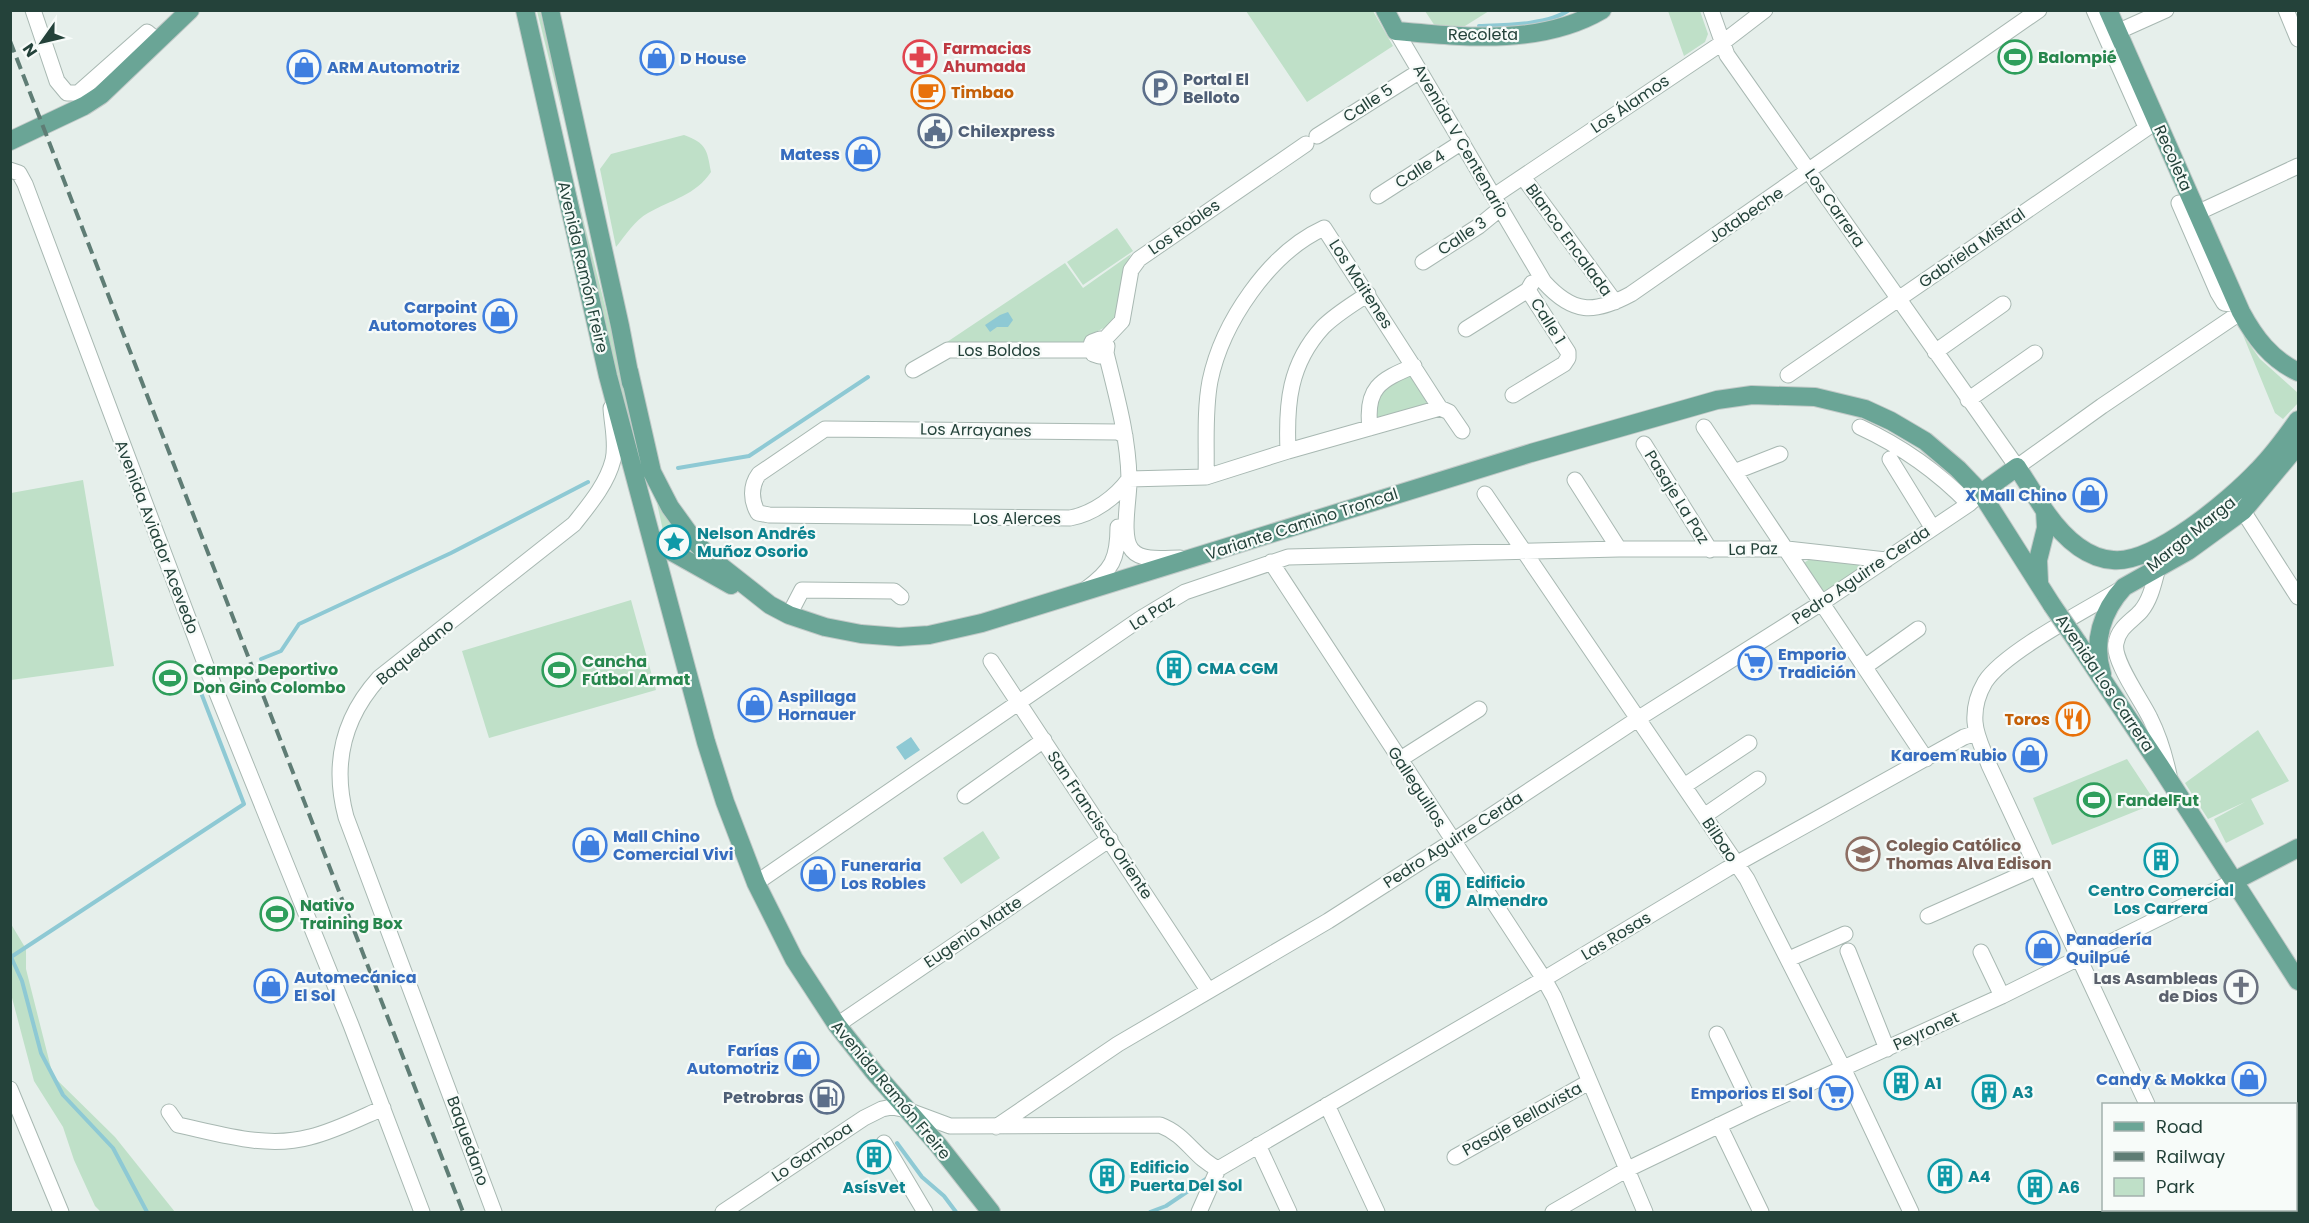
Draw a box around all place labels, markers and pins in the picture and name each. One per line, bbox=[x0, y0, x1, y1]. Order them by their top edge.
place label: Farmacias Ahumada bbox=[943, 37, 1032, 78]
pharmacy icon: Farmacias Ahumada bbox=[902, 39, 938, 75]
sports icon: Balompié bbox=[1997, 39, 2033, 75]
shop icon: D House bbox=[639, 40, 675, 76]
place label: Balompié bbox=[2038, 46, 2117, 69]
place label: D House bbox=[680, 47, 747, 70]
shop icon: ARM Automotriz bbox=[286, 49, 322, 85]
place label: ARM Automotriz bbox=[327, 56, 460, 79]
place label: Portal El Belloto bbox=[1183, 68, 1249, 109]
parking icon: Portal El Belloto bbox=[1142, 70, 1178, 106]
cafe icon: Timbao bbox=[910, 74, 946, 110]
place label: Timbao bbox=[951, 81, 1014, 104]
public building icon: Chilexpress bbox=[917, 113, 953, 149]
place label: Chilexpress bbox=[958, 120, 1055, 143]
shop icon: Matess bbox=[845, 136, 881, 172]
place label: Matess bbox=[780, 143, 840, 166]
place label: Carpoint Automotores bbox=[368, 296, 477, 337]
shop icon: Carpoint Automotores bbox=[482, 298, 518, 334]
shop icon: X Mall Chino bbox=[2072, 477, 2108, 513]
place label: X Mall Chino bbox=[1965, 484, 2067, 507]
place label: Nelson Andrés Muñoz Osorio bbox=[697, 522, 816, 563]
place icon: Nelson Andrés Muñoz Osorio bbox=[656, 524, 692, 560]
place label: Emporio Tradición bbox=[1778, 643, 1856, 684]
supermarket icon: Emporio Tradición bbox=[1737, 645, 1773, 681]
place label: Cancha Fútbol Armat bbox=[582, 650, 690, 691]
building icon: CMA CGM bbox=[1156, 650, 1192, 686]
sports icon: Cancha Fútbol Armat bbox=[541, 652, 577, 688]
place label: CMA CGM bbox=[1197, 657, 1278, 680]
place label: Campo Deportivo Don Gino Colombo bbox=[193, 658, 346, 699]
sports icon: Campo Deportivo Don Gino Colombo bbox=[152, 660, 188, 696]
place label: Aspillaga Hornauer bbox=[778, 685, 856, 726]
shop icon: Aspillaga Hornauer bbox=[737, 687, 773, 723]
restaurant icon: Toros bbox=[2055, 701, 2091, 737]
place label: Toros bbox=[2004, 708, 2050, 731]
shop icon: Karoem Rubio bbox=[2012, 737, 2048, 773]
place label: Karoem Rubio bbox=[1891, 744, 2007, 767]
sports icon: FandelFut bbox=[2076, 782, 2112, 818]
place label: FandelFut bbox=[2117, 789, 2199, 812]
place label: Mall Chino Comercial Vivi bbox=[613, 825, 734, 866]
shop icon: Mall Chino Comercial Vivi bbox=[572, 827, 608, 863]
place label: Colegio Católico Thomas Alva Edison bbox=[1886, 834, 2052, 875]
school or university icon: Colegio Católico Thomas Alva Edison bbox=[1845, 836, 1881, 872]
building icon: Centro Comercial Los Carrera bbox=[2143, 842, 2179, 878]
place label: Funeraria Los Robles bbox=[841, 854, 926, 895]
shop icon: Funeraria Los Robles bbox=[800, 856, 836, 892]
place label: Edificio Almendro bbox=[1466, 871, 1548, 912]
building icon: Edificio Almendro bbox=[1425, 873, 1461, 909]
place label: Centro Comercial Los Carrera bbox=[2088, 879, 2234, 920]
place label: Nativo Training Box bbox=[300, 894, 403, 935]
sports icon: Nativo Training Box bbox=[259, 896, 295, 932]
place label: Panadería Quilpué bbox=[2066, 928, 2152, 969]
shop icon: Panadería Quilpué bbox=[2025, 930, 2061, 966]
place label: Automecánica El Sol bbox=[294, 966, 417, 1007]
place label: Las Asambleas de Dios bbox=[2093, 967, 2218, 1008]
shop icon: Automecánica El Sol bbox=[253, 968, 289, 1004]
church icon: Las Asambleas de Dios bbox=[2223, 969, 2259, 1005]
place label: Farías Automotriz bbox=[687, 1039, 779, 1080]
shop icon: Farías Automotriz bbox=[784, 1041, 820, 1077]
shop icon: Candy & Mokka bbox=[2231, 1061, 2267, 1097]
building icon: A1 bbox=[1883, 1065, 1919, 1101]
place label: Candy & Mokka bbox=[2096, 1068, 2226, 1091]
place label: A1 bbox=[1924, 1072, 1942, 1095]
building icon: A3 bbox=[1971, 1074, 2007, 1110]
supermarket icon: Emporios El Sol bbox=[1818, 1075, 1854, 1111]
fuel station icon: Petrobras bbox=[809, 1079, 845, 1115]
place label: A3 bbox=[2012, 1081, 2033, 1104]
place label: Emporios El Sol bbox=[1691, 1082, 1813, 1105]
place label: Petrobras bbox=[723, 1086, 804, 1109]
building icon: AsísVet bbox=[856, 1139, 892, 1175]
place label: Edificio Puerta Del Sol bbox=[1130, 1156, 1243, 1197]
building icon: Edificio Puerta Del Sol bbox=[1089, 1158, 1125, 1194]
building icon: A4 bbox=[1927, 1158, 1963, 1194]
place label: A4 bbox=[1968, 1165, 1991, 1188]
building icon: A6 bbox=[2017, 1169, 2053, 1205]
place label: AsísVet bbox=[843, 1176, 905, 1199]
place label: A6 bbox=[2058, 1176, 2080, 1199]

